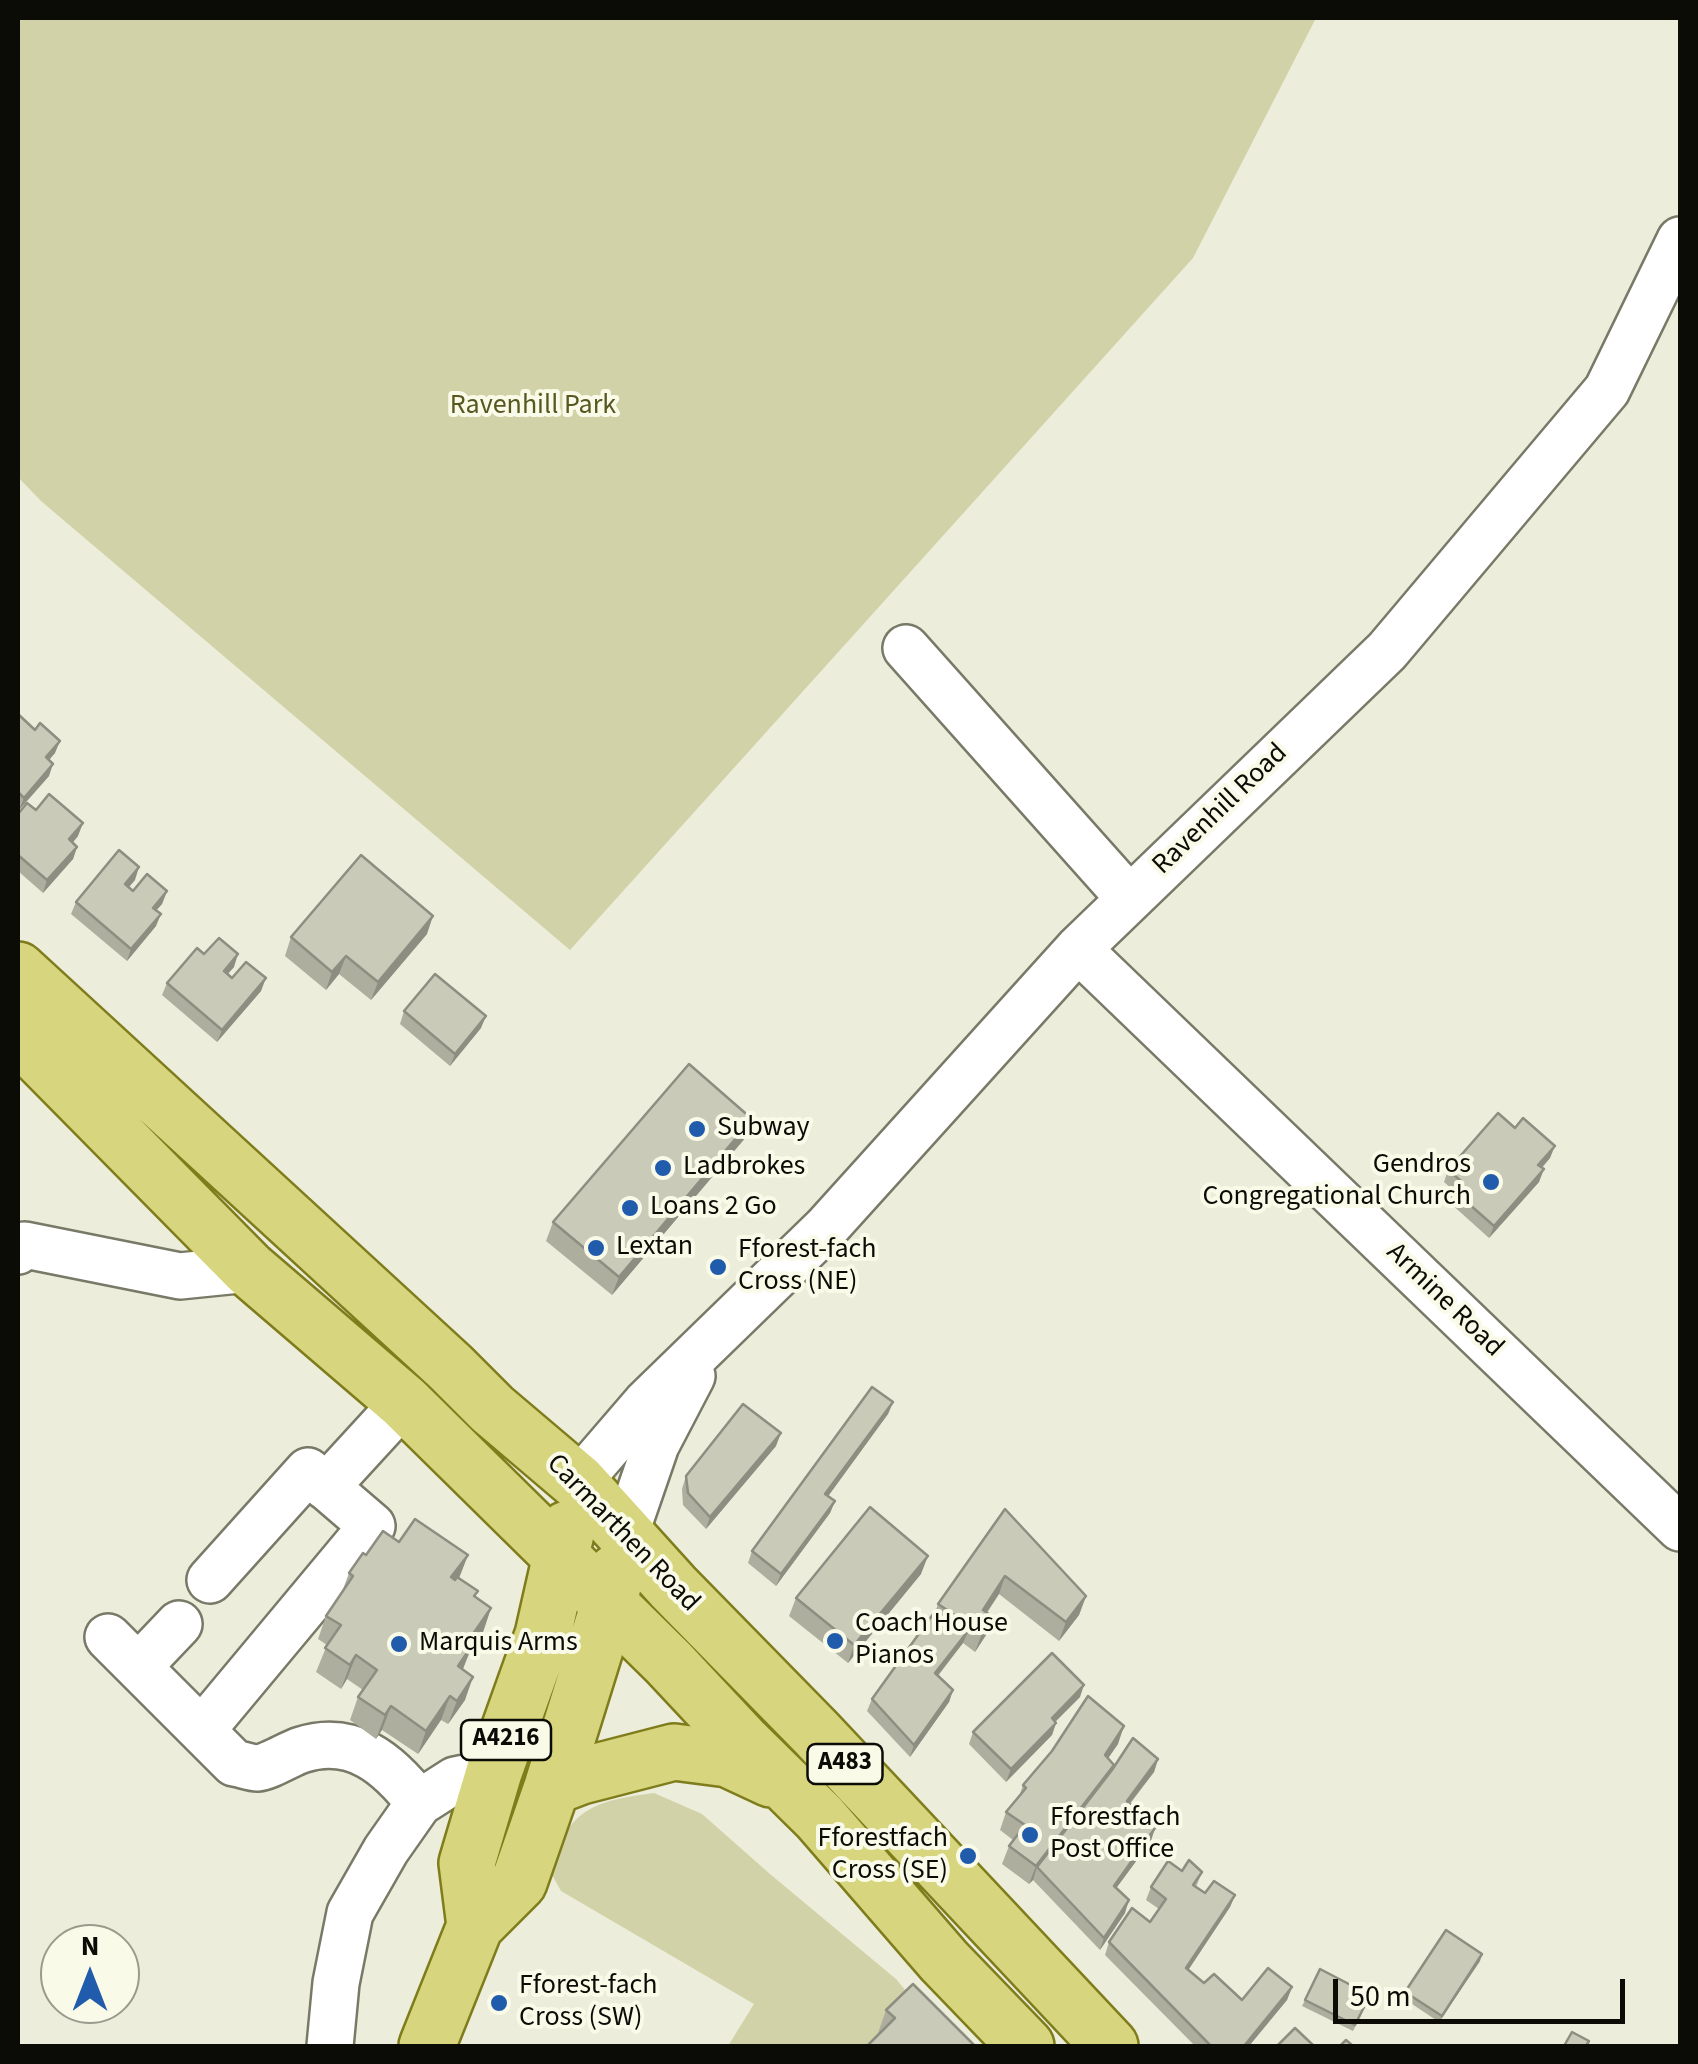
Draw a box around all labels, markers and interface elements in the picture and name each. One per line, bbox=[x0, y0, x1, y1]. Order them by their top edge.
park label: Ravenhill Park bbox=[450, 390, 616, 424]
street label: Ravenhill Road bbox=[1147, 737, 1295, 883]
place label: Subway bbox=[717, 1112, 810, 1146]
marker: Subway bbox=[686, 1118, 708, 1140]
place label: Gendros Congregational Church bbox=[1202, 1149, 1471, 1215]
place label: Ladbrokes bbox=[683, 1151, 805, 1185]
marker: Ladbrokes bbox=[652, 1157, 674, 1179]
marker: Gendros Congregational Church bbox=[1480, 1171, 1502, 1193]
place label: Loans 2 Go bbox=[650, 1191, 777, 1225]
marker: Loans 2 Go bbox=[619, 1197, 641, 1219]
place label: Lextan bbox=[616, 1231, 693, 1265]
place label: Fforest-fach Cross (NE) bbox=[738, 1234, 877, 1300]
marker: Lextan bbox=[585, 1237, 607, 1259]
street label: Armine Road bbox=[1378, 1237, 1510, 1365]
marker: Fforest-fach Cross (NE) bbox=[707, 1256, 729, 1278]
street label: Carmarthen Road bbox=[538, 1448, 706, 1620]
place label: Coach House Pianos bbox=[855, 1608, 1008, 1674]
place label: Marquis Arms bbox=[419, 1627, 578, 1661]
marker: Coach House Pianos bbox=[824, 1630, 846, 1652]
marker: Marquis Arms bbox=[388, 1633, 410, 1655]
road number: A4216 bbox=[461, 1720, 551, 1760]
road number: A483 bbox=[808, 1744, 882, 1784]
place label: Fforestfach Post Office bbox=[1050, 1802, 1180, 1868]
place label: Fforestfach Cross (SE) bbox=[818, 1823, 948, 1889]
marker: Fforestfach Post Office bbox=[1019, 1824, 1041, 1846]
marker: Fforestfach Cross (SE) bbox=[957, 1845, 979, 1867]
north arrow bbox=[40, 1924, 140, 2024]
text: N bbox=[81, 1926, 99, 1966]
scale bar bbox=[1338, 1959, 1630, 2021]
place label: Fforest-fach Cross (SW) bbox=[519, 1970, 658, 2036]
text: 50 m bbox=[1350, 1975, 1411, 2018]
marker: Fforest-fach Cross (SW) bbox=[488, 1992, 510, 2014]

